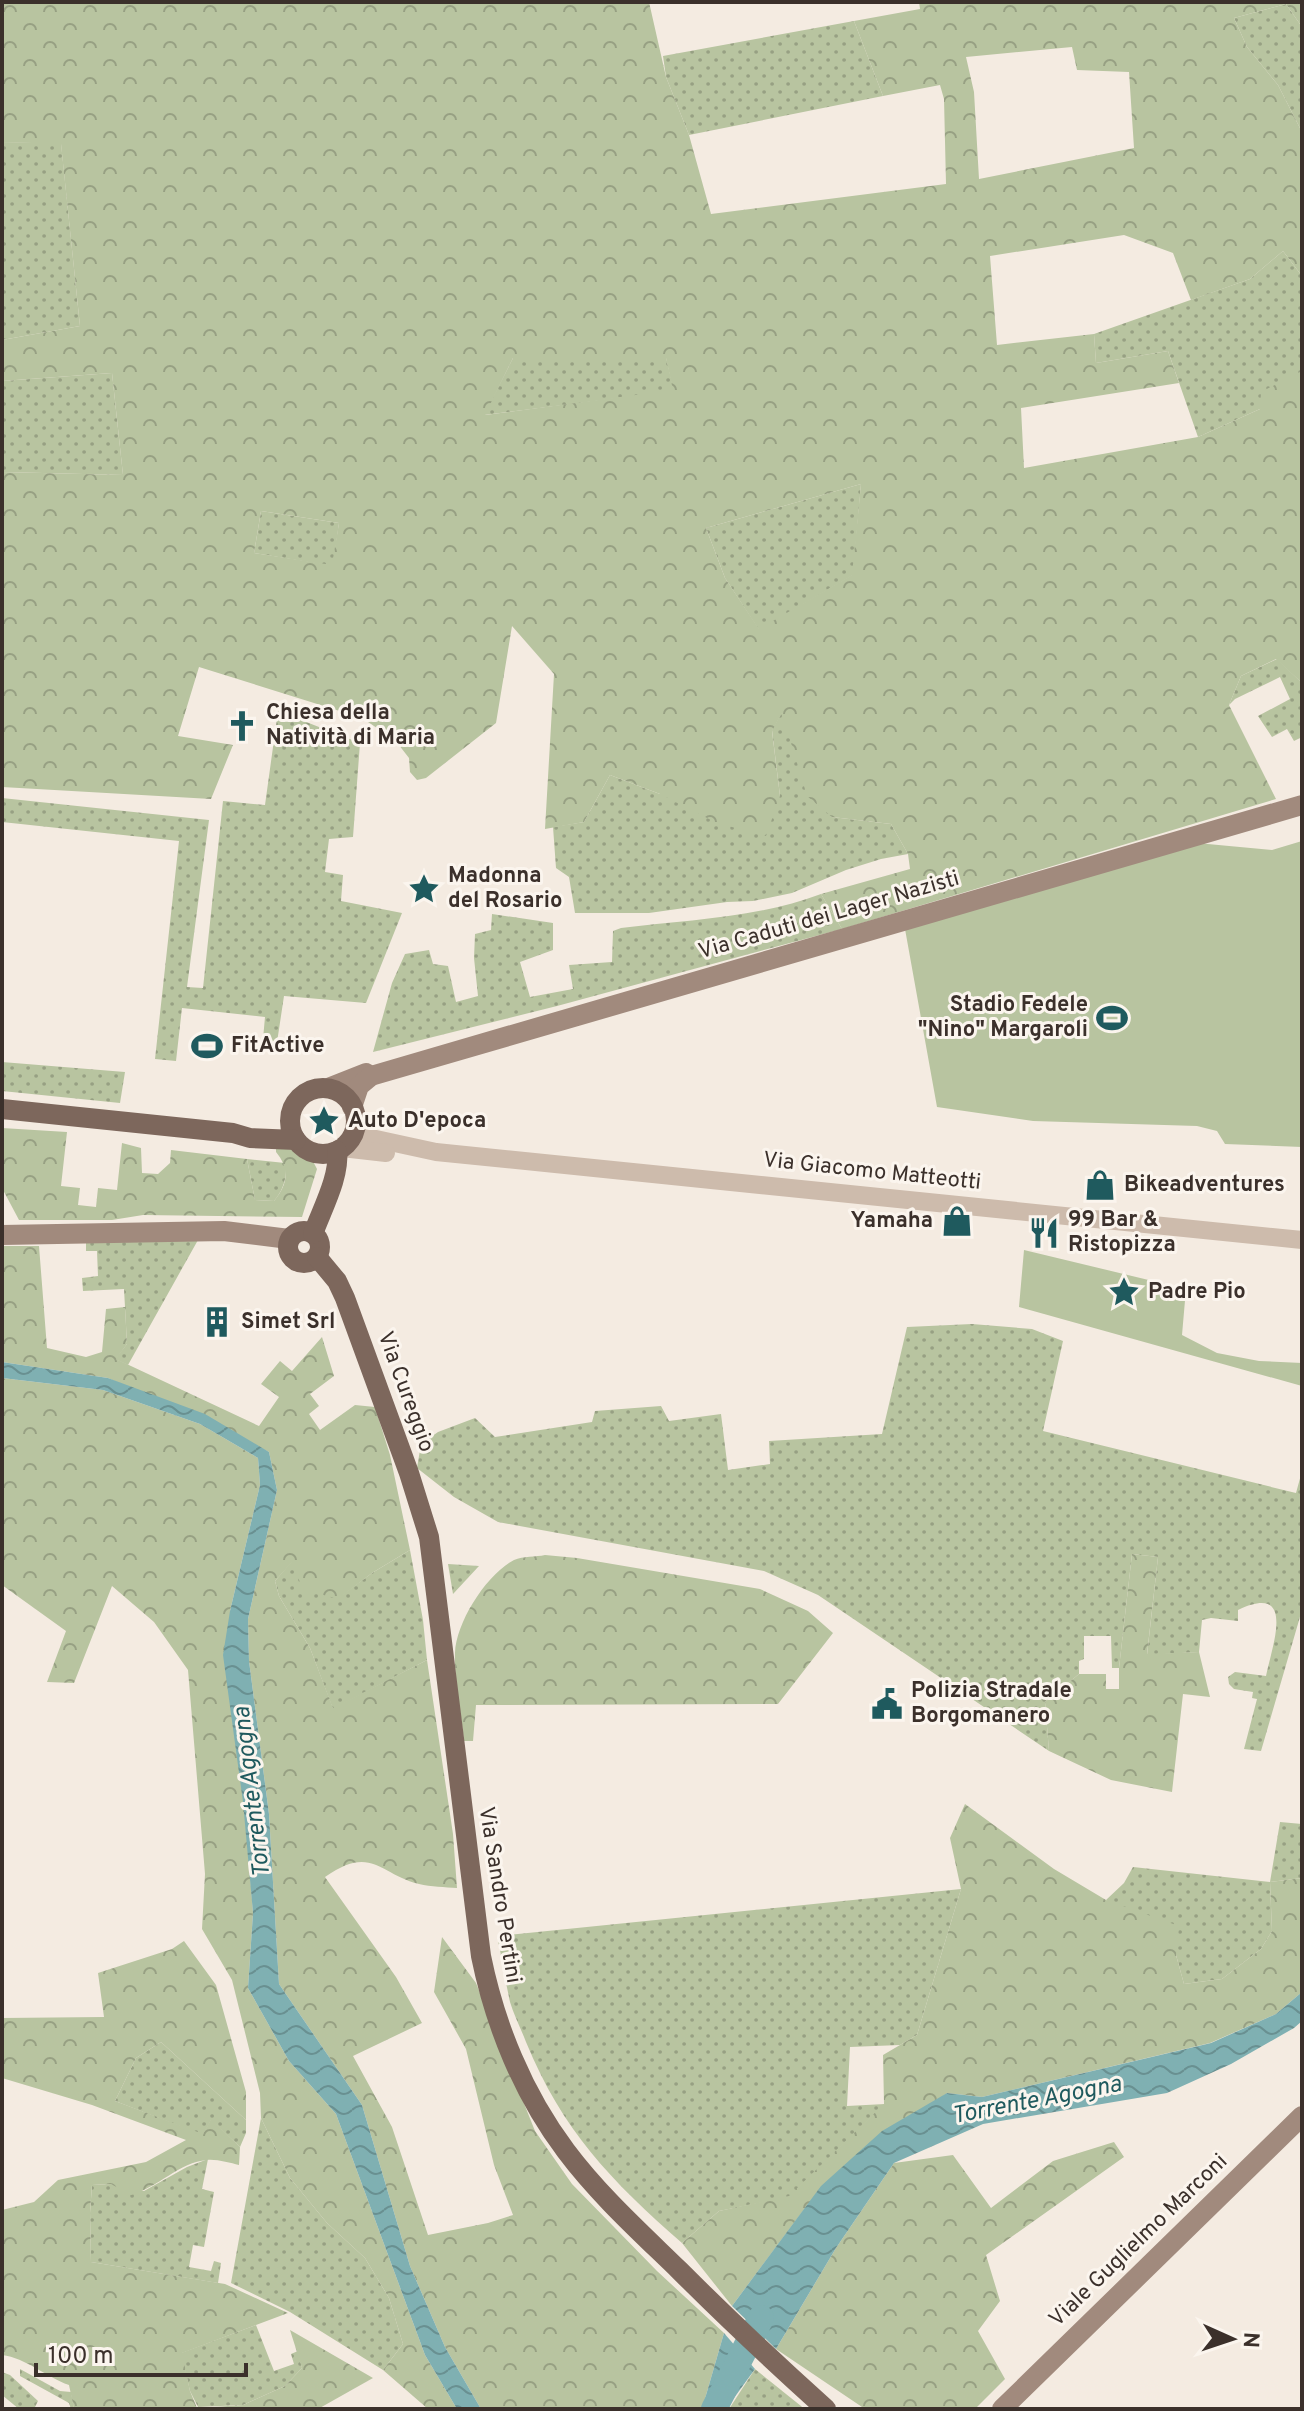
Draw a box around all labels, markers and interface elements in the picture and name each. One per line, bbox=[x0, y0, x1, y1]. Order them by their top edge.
place label: Chiesa della Natività di Maria bbox=[266, 700, 435, 752]
church icon: Chiesa della Natività di Maria bbox=[225, 709, 259, 743]
place label: Madonna del Rosario bbox=[448, 863, 562, 915]
street label: Via Caduti dei Lager Nazisti bbox=[695, 866, 963, 966]
place icon: Madonna del Rosario bbox=[407, 872, 441, 906]
place label: Stadio Fedele "Nino" Margaroli bbox=[918, 992, 1088, 1044]
sports icon: Stadio Fedele "Nino" Margaroli bbox=[1095, 1001, 1129, 1035]
sports icon: FitActive bbox=[190, 1029, 224, 1063]
place label: FitActive bbox=[231, 1033, 325, 1060]
place icon: Auto D'epoca bbox=[307, 1104, 341, 1138]
place label: Auto D'epoca bbox=[348, 1108, 486, 1135]
street label: Via Giacomo Matteotti bbox=[762, 1147, 982, 1197]
shop icon: Bikeadventures bbox=[1083, 1168, 1117, 1202]
place label: Bikeadventures bbox=[1124, 1172, 1285, 1199]
shop icon: Yamaha bbox=[940, 1204, 974, 1238]
place label: 99 Bar & Ristopizza bbox=[1068, 1207, 1176, 1259]
place label: Yamaha bbox=[850, 1208, 933, 1235]
restaurant icon: 99 Bar & Ristopizza bbox=[1027, 1216, 1061, 1250]
place icon: Padre Pio bbox=[1107, 1275, 1141, 1309]
place label: Padre Pio bbox=[1148, 1279, 1246, 1306]
building icon: Simet Srl bbox=[200, 1305, 234, 1339]
place label: Simet Srl bbox=[241, 1309, 335, 1336]
street label: Via Cureggio bbox=[371, 1328, 439, 1456]
place label: Polizia Stradale Borgomanero bbox=[911, 1678, 1072, 1730]
public building icon: Polizia Stradale Borgomanero bbox=[870, 1687, 904, 1721]
water label: Torrente Agogna bbox=[228, 1704, 278, 1879]
street label: Via Sandro Pertini bbox=[472, 1805, 526, 1985]
water label: Torrente Agogna bbox=[950, 2070, 1125, 2132]
street label: Viale Guglielmo Marconi bbox=[1044, 2149, 1234, 2333]
north arrow bbox=[1192, 2299, 1272, 2379]
scale bar bbox=[36, 2327, 246, 2377]
text: N bbox=[1236, 2331, 1263, 2349]
text: 100 m bbox=[48, 2342, 114, 2372]

